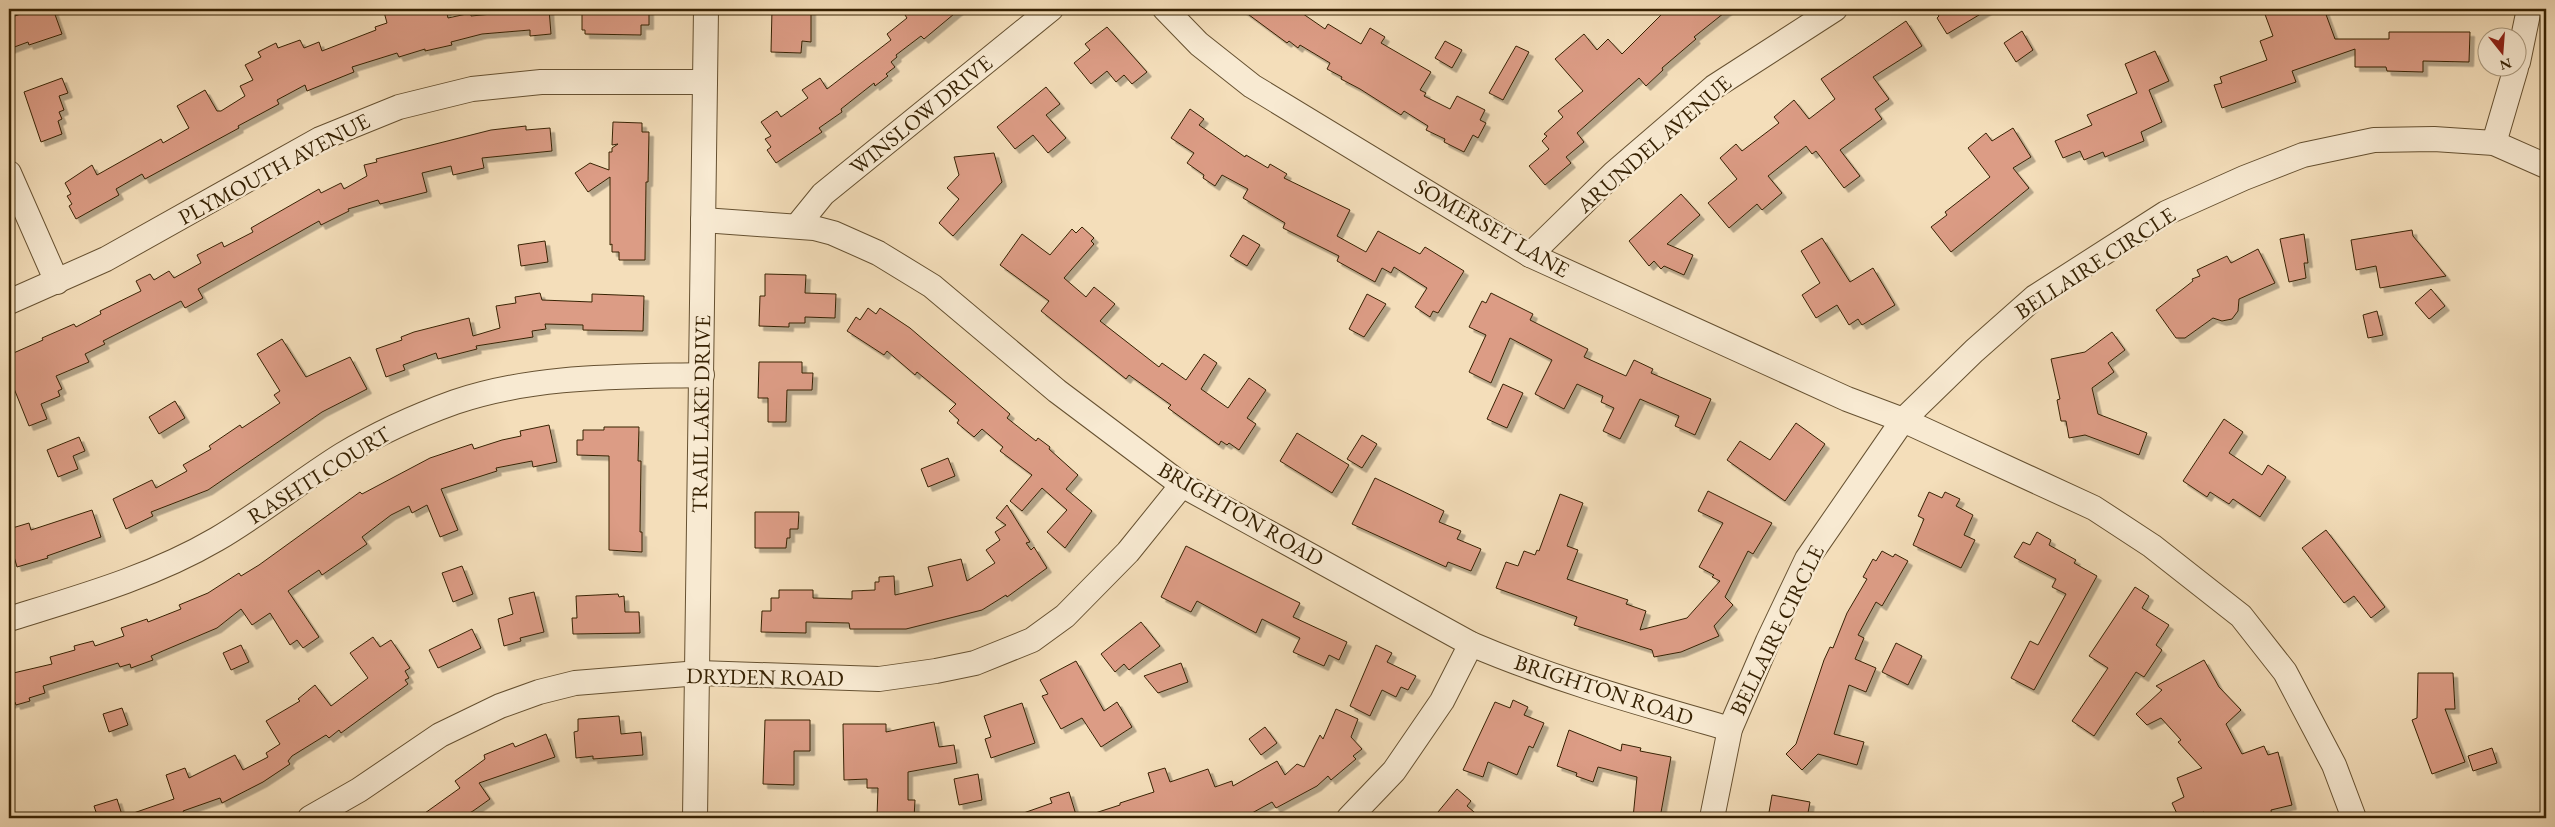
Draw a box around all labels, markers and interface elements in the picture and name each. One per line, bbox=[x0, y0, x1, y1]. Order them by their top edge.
north arrow bbox=[2478, 28, 2528, 78]
street label: WINSLOW DRIVE bbox=[844, 48, 998, 182]
text: N bbox=[2497, 54, 2514, 75]
street label: ARUNDEL AVENUE bbox=[1570, 69, 1738, 220]
street label: PLYMOUTH AVENUE bbox=[173, 106, 375, 232]
street label: SOMERSET LANE bbox=[1409, 172, 1575, 284]
street label: BELLAIRE CIRCLE bbox=[2009, 200, 2181, 326]
street label: TRAIL LAKE DRIVE bbox=[685, 315, 717, 513]
street label: RASHTI COURT bbox=[242, 419, 396, 531]
street label: BRIGHTON ROAD bbox=[1153, 455, 1329, 573]
street label: BELLAIRE CIRCLE bbox=[1723, 540, 1831, 720]
street label: BRIGHTON ROAD bbox=[1511, 647, 1697, 733]
street label: DRYDEN ROAD bbox=[686, 661, 844, 693]

